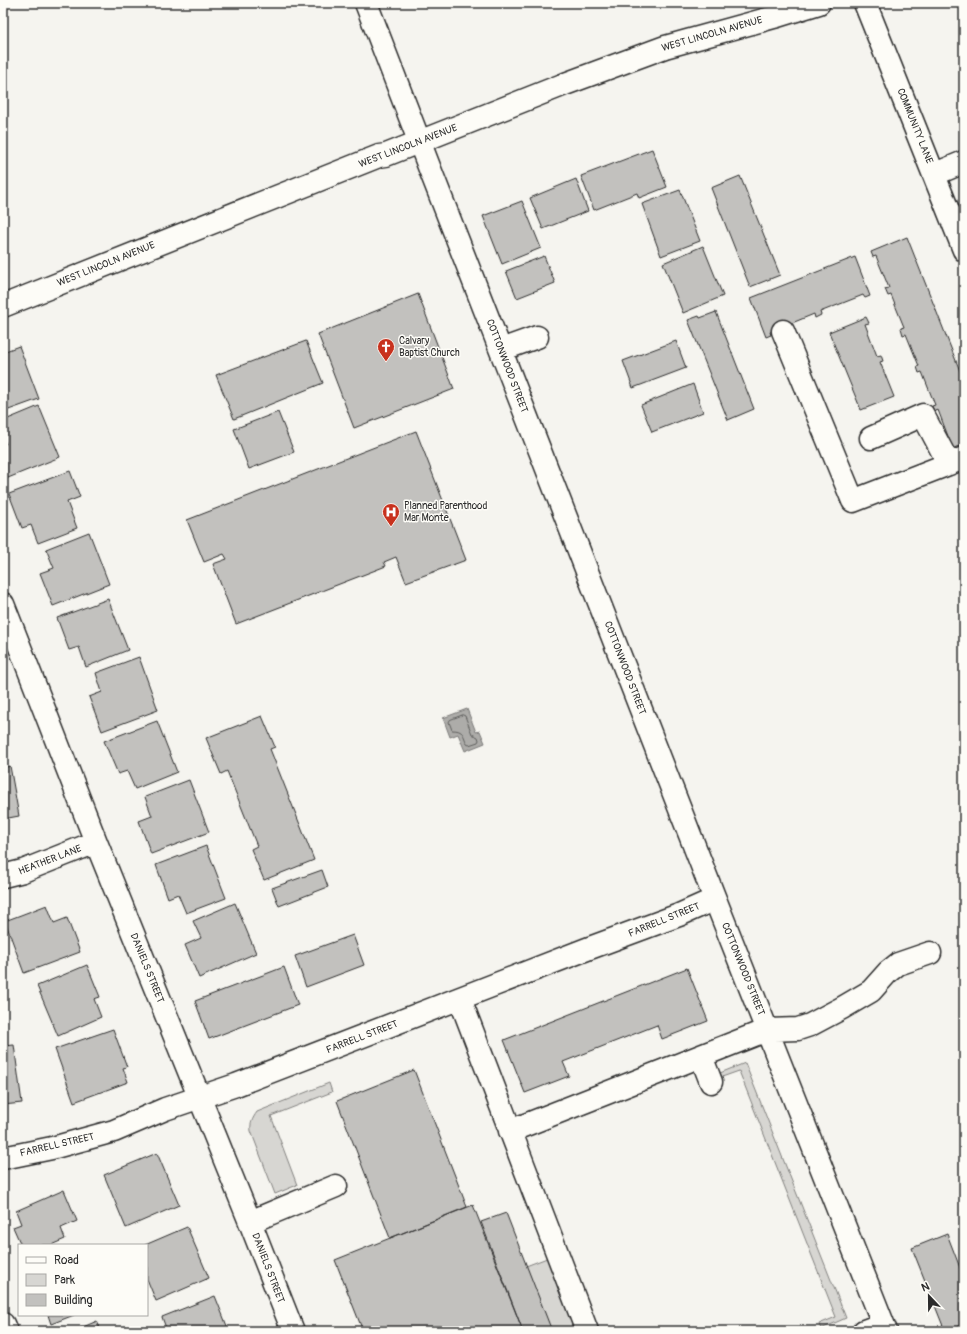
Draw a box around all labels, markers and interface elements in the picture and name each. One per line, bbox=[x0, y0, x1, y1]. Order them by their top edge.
street label: WEST LINCOLN AVENUE bbox=[660, 14, 764, 54]
street label: COMMUNITY LANE bbox=[894, 87, 936, 165]
street label: WEST LINCOLN AVENUE bbox=[357, 122, 459, 170]
street label: WEST LINCOLN AVENUE bbox=[55, 239, 157, 289]
street label: COTTONWOOD STREET bbox=[484, 318, 531, 415]
place label: Calvary Baptist Church bbox=[399, 335, 460, 359]
church icon: Calvary Baptist Church bbox=[376, 337, 396, 362]
place label: Planned Parenthood Mar Monte bbox=[404, 500, 487, 524]
hospital icon: Planned Parenthood Mar Monte bbox=[381, 502, 401, 527]
street label: COTTONWOOD STREET bbox=[602, 620, 649, 717]
street label: HEATHER LANE bbox=[17, 843, 83, 877]
street label: FARRELL STREET bbox=[627, 900, 702, 940]
street label: COTTONWOOD STREET bbox=[719, 921, 767, 1018]
street label: DANIELS STREET bbox=[128, 931, 167, 1005]
street label: FARRELL STREET bbox=[324, 1018, 400, 1056]
street label: FARRELL STREET bbox=[19, 1131, 96, 1159]
street label: DANIELS STREET bbox=[249, 1231, 287, 1305]
legend bbox=[18, 1244, 148, 1316]
text: Road bbox=[54, 1253, 79, 1268]
text: Park bbox=[54, 1273, 75, 1288]
north arrow bbox=[909, 1276, 949, 1316]
text: N bbox=[920, 1280, 932, 1295]
text: Building bbox=[54, 1293, 93, 1308]

